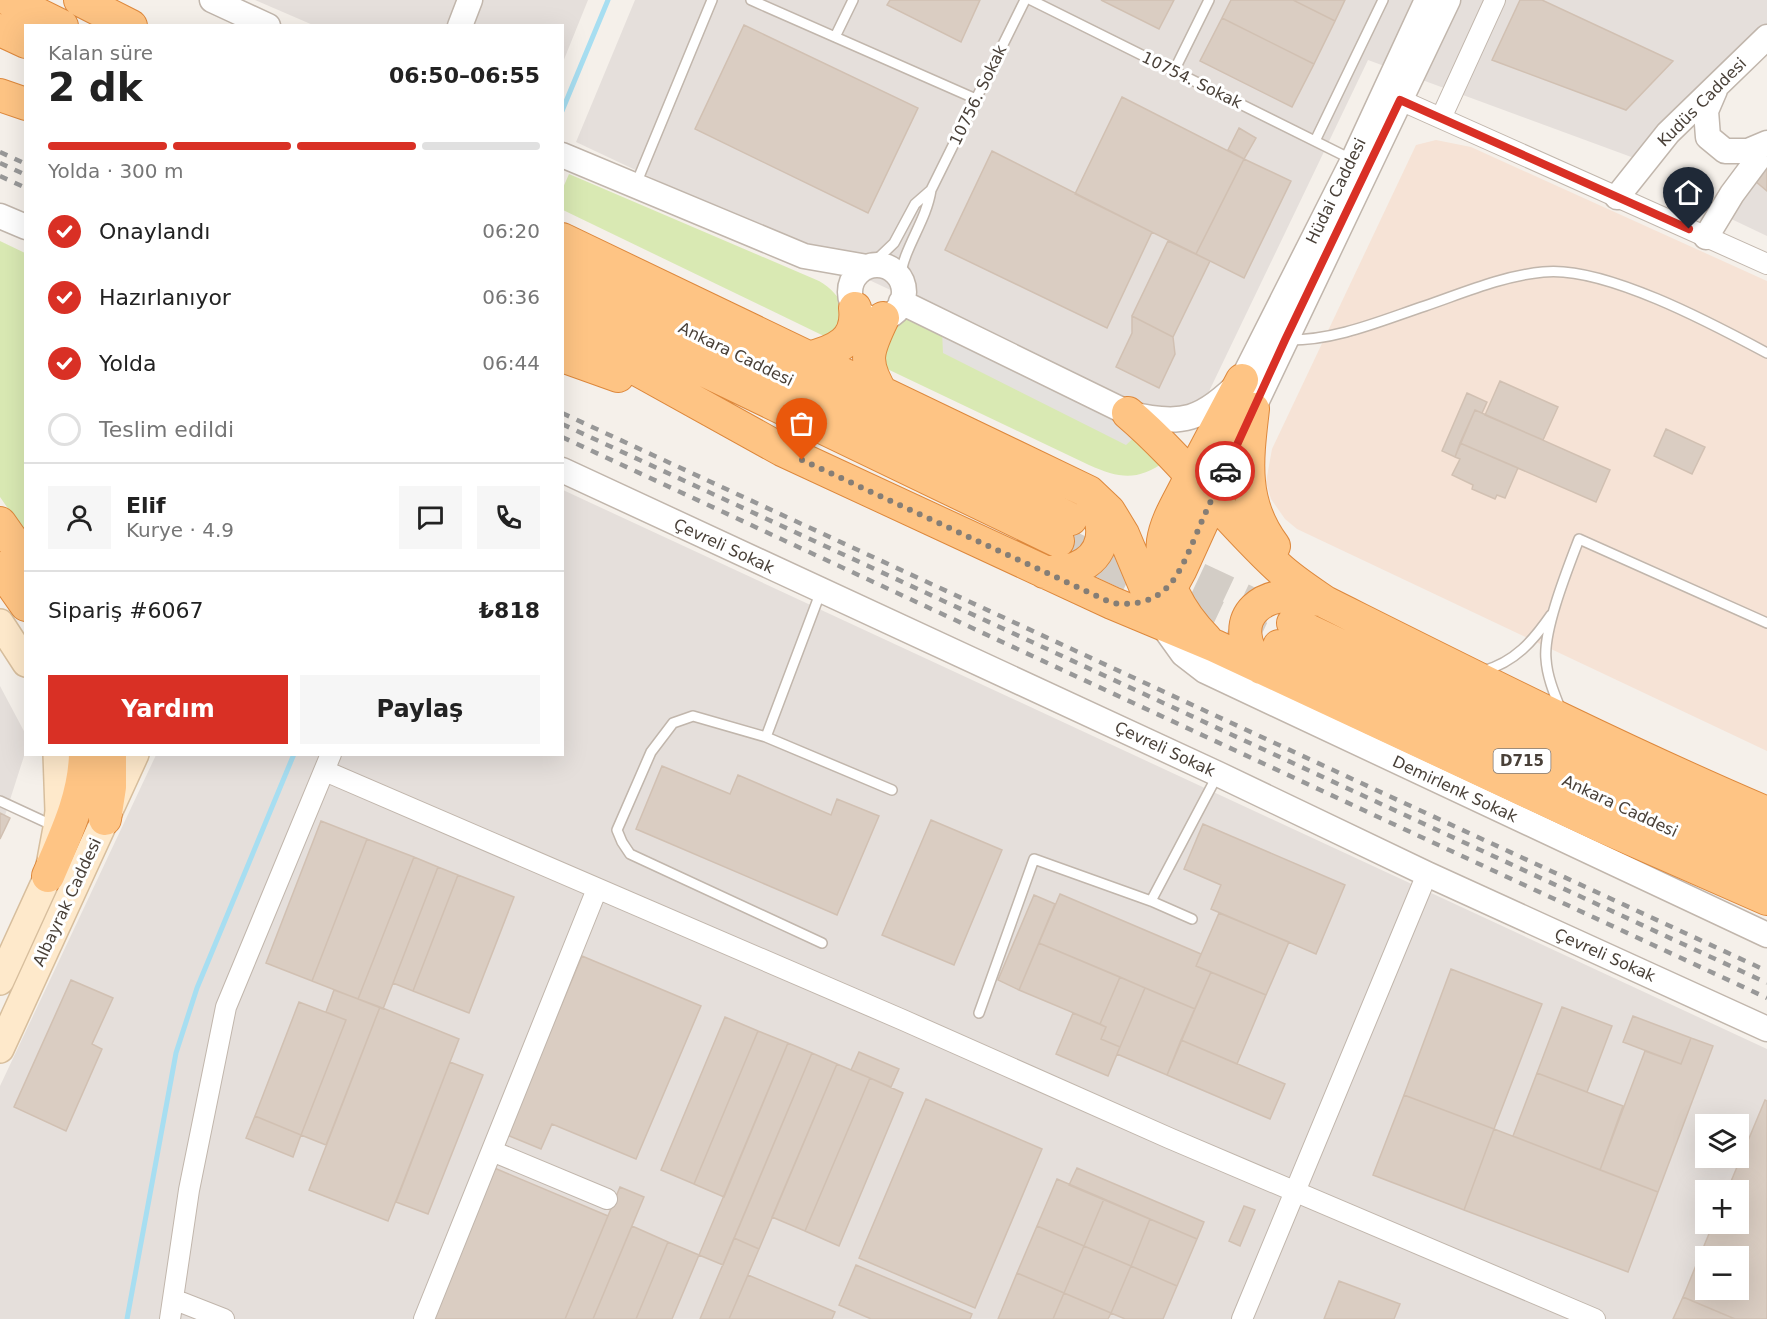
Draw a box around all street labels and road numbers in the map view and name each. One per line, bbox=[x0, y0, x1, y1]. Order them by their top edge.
street label: 10756. Sokak bbox=[946, 41, 1011, 148]
street label: 10754. Sokak bbox=[1139, 48, 1246, 113]
street label: Kudüs Caddesi bbox=[1654, 54, 1750, 150]
street label: Hüdai Caddesi bbox=[1302, 135, 1370, 247]
street label: Ankara Caddesi bbox=[676, 318, 796, 390]
street label: Çevreli Sokak bbox=[671, 514, 778, 578]
street label: Çevreli Sokak bbox=[1112, 717, 1219, 781]
road number: D715 bbox=[1494, 749, 1550, 773]
street label: Demirlenk Sokak bbox=[1390, 752, 1521, 827]
street label: Ankara Caddesi bbox=[1559, 771, 1681, 841]
street label: Albayrak Caddesi bbox=[29, 835, 105, 969]
street label: Çevreli Sokak bbox=[1552, 924, 1659, 986]

